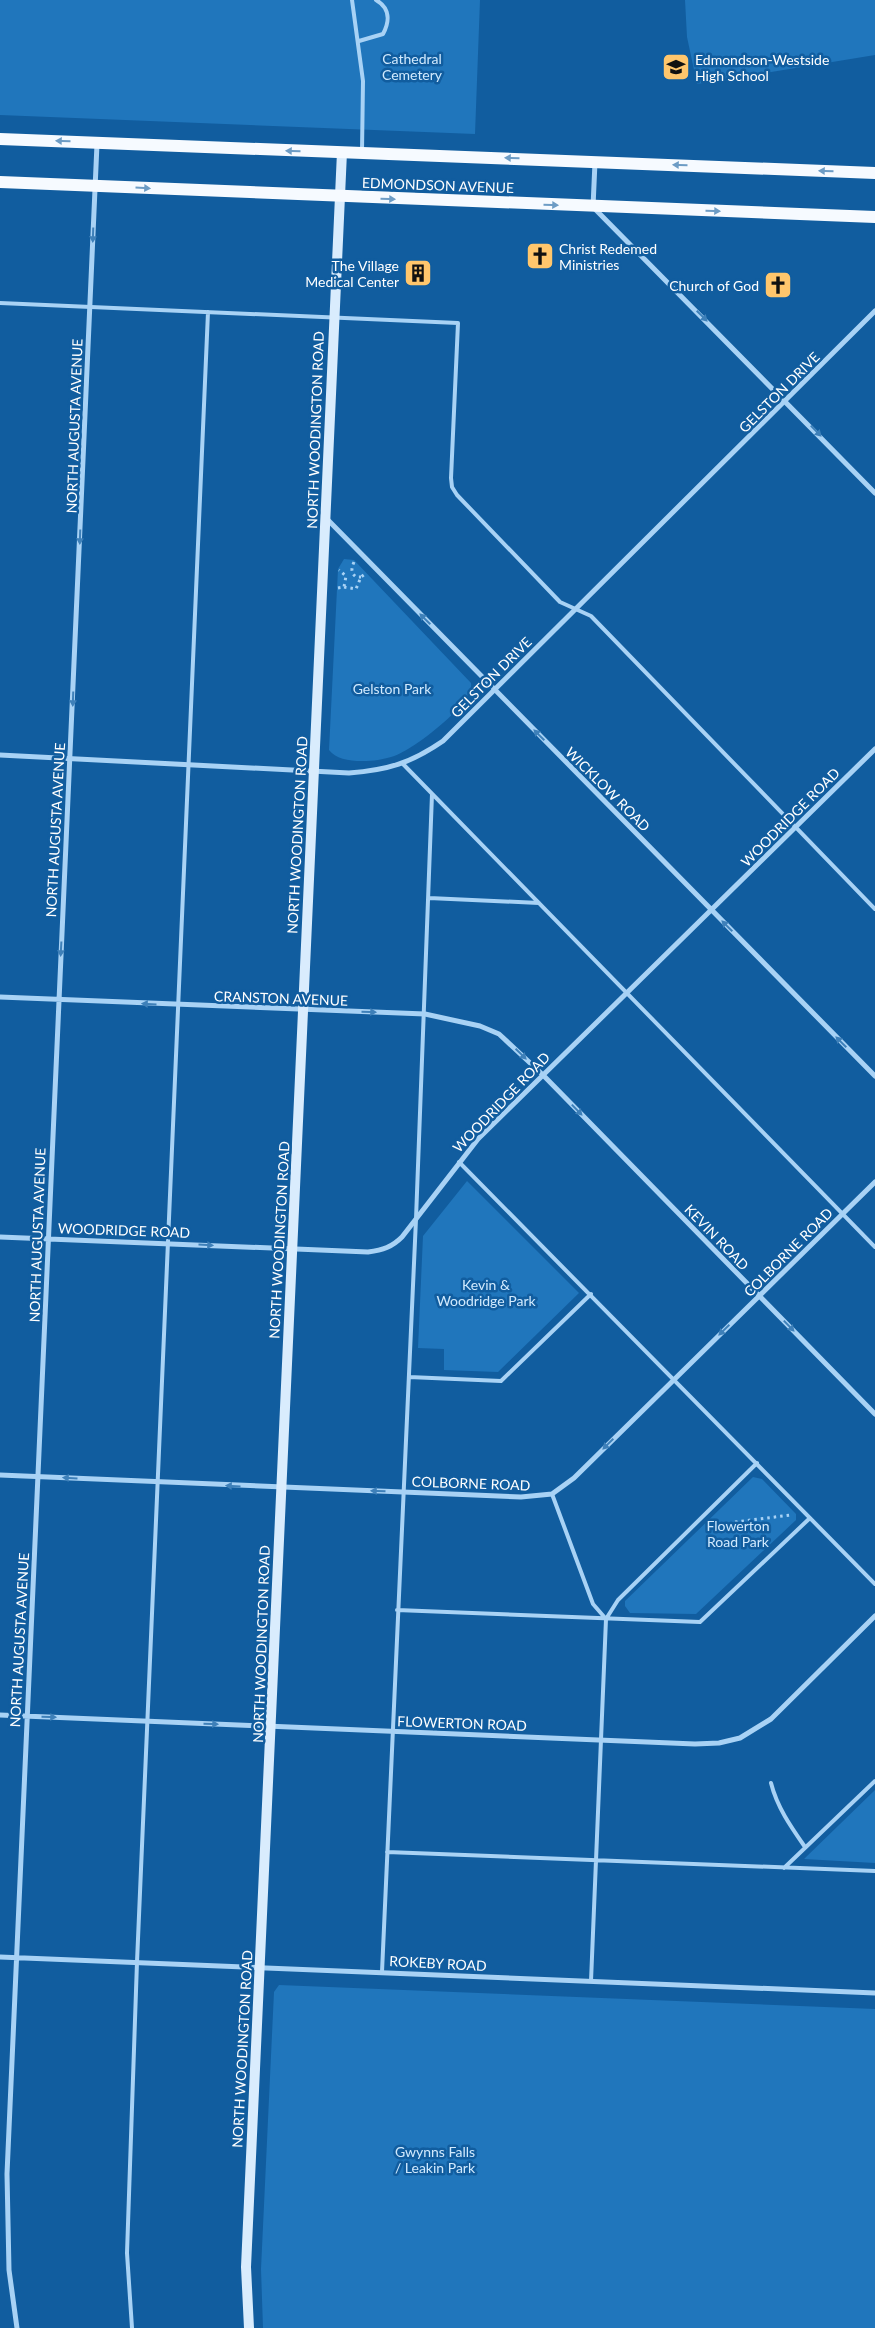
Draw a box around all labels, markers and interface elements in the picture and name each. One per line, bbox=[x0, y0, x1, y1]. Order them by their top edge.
park label: Cathedral Cemetery bbox=[382, 50, 443, 83]
place label: Edmondson-Westside High School bbox=[695, 51, 829, 84]
school or university icon: Edmondson-Westside High School bbox=[661, 52, 691, 82]
one-way arrow bbox=[54, 137, 70, 145]
one-way arrow bbox=[285, 146, 301, 154]
one-way arrow bbox=[503, 154, 519, 162]
one-way arrow bbox=[672, 161, 688, 169]
one-way arrow bbox=[818, 167, 834, 175]
street label: EDMONDSON AVENUE bbox=[362, 174, 514, 196]
one-way arrow bbox=[136, 184, 152, 192]
one-way arrow bbox=[381, 195, 397, 203]
one-way arrow bbox=[543, 201, 559, 209]
one-way arrow bbox=[705, 207, 721, 215]
one-way arrow bbox=[88, 227, 96, 243]
place label: Christ Redemed Ministries bbox=[559, 240, 657, 273]
church icon: Christ Redemed Ministries bbox=[525, 241, 555, 271]
place label: The Village Medical Center bbox=[305, 257, 399, 290]
building icon: The Village Medical Center bbox=[403, 258, 433, 288]
church icon: Church of God bbox=[763, 270, 793, 300]
place label: Church of God bbox=[669, 277, 759, 294]
one-way arrow bbox=[695, 309, 707, 321]
street label: NORTH WOODINGTON ROAD bbox=[303, 331, 327, 529]
street label: NORTH AUGUSTA AVENUE bbox=[62, 338, 86, 514]
street label: GELSTON DRIVE bbox=[735, 348, 823, 436]
one-way arrow bbox=[810, 425, 822, 437]
one-way arrow bbox=[76, 529, 84, 545]
one-way arrow bbox=[420, 613, 432, 625]
street label: GELSTON DRIVE bbox=[447, 633, 535, 721]
park label: Gelston Park bbox=[353, 680, 432, 697]
one-way arrow bbox=[69, 691, 77, 707]
one-way arrow bbox=[534, 729, 546, 741]
street label: NORTH WOODINGTON ROAD bbox=[283, 736, 311, 934]
street label: NORTH AUGUSTA AVENUE bbox=[42, 742, 68, 918]
street label: WICKLOW ROAD bbox=[562, 743, 654, 835]
street label: WOODRIDGE ROAD bbox=[737, 764, 843, 870]
one-way arrow bbox=[721, 920, 733, 932]
one-way arrow bbox=[57, 941, 65, 957]
street label: CRANSTON AVENUE bbox=[214, 987, 348, 1009]
one-way arrow bbox=[141, 999, 157, 1007]
one-way arrow bbox=[361, 1009, 377, 1017]
one-way arrow bbox=[835, 1036, 847, 1048]
street label: WOODRIDGE ROAD bbox=[449, 1048, 553, 1156]
one-way arrow bbox=[515, 1048, 527, 1060]
one-way arrow bbox=[571, 1104, 583, 1116]
street label: NORTH WOODINGTON ROAD bbox=[265, 1141, 293, 1339]
street label: NORTH AUGUSTA AVENUE bbox=[25, 1147, 49, 1323]
street label: KEVIN ROAD bbox=[681, 1201, 753, 1273]
street label: COLBORNE ROAD bbox=[740, 1204, 836, 1300]
street label: WOODRIDGE ROAD bbox=[58, 1219, 190, 1241]
one-way arrow bbox=[198, 1241, 214, 1249]
park label: Kevin & Woodridge Park bbox=[436, 1276, 536, 1309]
one-way arrow bbox=[782, 1320, 794, 1332]
one-way arrow bbox=[718, 1324, 730, 1336]
one-way arrow bbox=[602, 1437, 614, 1449]
street label: COLBORNE ROAD bbox=[411, 1472, 531, 1494]
one-way arrow bbox=[62, 1474, 78, 1482]
one-way arrow bbox=[224, 1482, 240, 1490]
one-way arrow bbox=[370, 1487, 386, 1495]
park label: Flowerton Road Park bbox=[706, 1517, 770, 1550]
street label: NORTH WOODINGTON ROAD bbox=[249, 1545, 273, 1743]
street label: NORTH AUGUSTA AVENUE bbox=[6, 1552, 32, 1728]
street label: FLOWERTON ROAD bbox=[397, 1712, 527, 1734]
one-way arrow bbox=[41, 1713, 57, 1721]
one-way arrow bbox=[203, 1720, 219, 1728]
street label: NORTH WOODINGTON ROAD bbox=[228, 1950, 256, 2148]
street label: ROKEBY ROAD bbox=[389, 1952, 487, 1974]
park label: Gwynns Falls / Leakin Park bbox=[395, 2143, 476, 2176]

